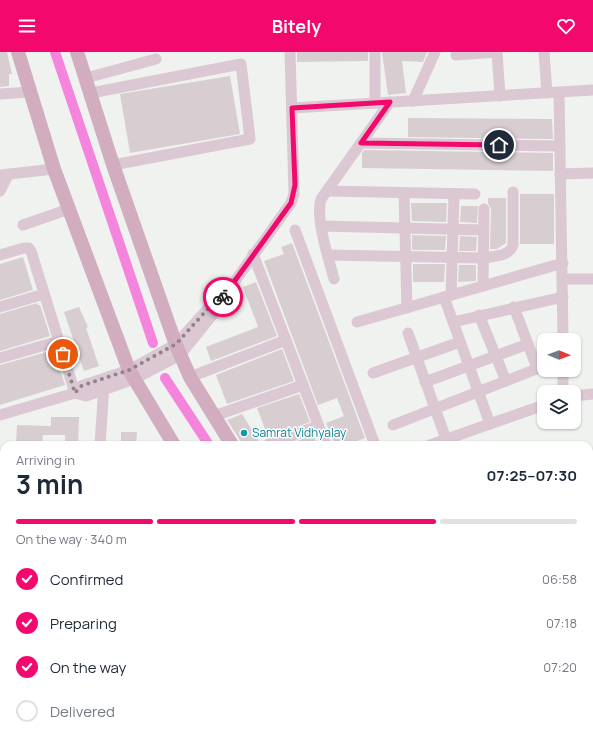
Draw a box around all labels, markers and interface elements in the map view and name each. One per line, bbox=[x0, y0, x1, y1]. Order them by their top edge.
text: Bitely bbox=[272, 14, 321, 38]
icon: menu bbox=[16, 15, 38, 37]
icon: heart bbox=[555, 15, 577, 37]
pin bbox=[482, 128, 516, 162]
icon: home bbox=[488, 134, 510, 156]
courier bbox=[203, 277, 243, 317]
icon: bike bbox=[212, 286, 234, 308]
north arrow bbox=[537, 333, 581, 377]
map controls bbox=[537, 333, 581, 429]
pin bbox=[46, 337, 80, 371]
icon: bag bbox=[52, 343, 74, 365]
button: layers bbox=[537, 385, 581, 429]
place label: Samrat Vidhyalay bbox=[252, 424, 347, 441]
marker: Samrat Vidhyalay bbox=[239, 428, 249, 438]
text: Arriving in bbox=[16, 451, 75, 469]
text: 07:25–07:30 bbox=[487, 465, 577, 486]
text: 3 min bbox=[16, 466, 83, 502]
text: On the way · 340 m bbox=[16, 530, 127, 548]
icon: check bbox=[16, 568, 38, 590]
text: Confirmed bbox=[50, 569, 123, 590]
text: 06:58 bbox=[542, 570, 577, 588]
icon: check bbox=[16, 612, 38, 634]
text: Preparing bbox=[50, 613, 117, 634]
text: 07:18 bbox=[546, 614, 577, 632]
icon: check bbox=[16, 656, 38, 678]
text: On the way bbox=[50, 657, 126, 678]
text: 07:20 bbox=[543, 658, 577, 676]
text: Delivered bbox=[50, 701, 115, 722]

